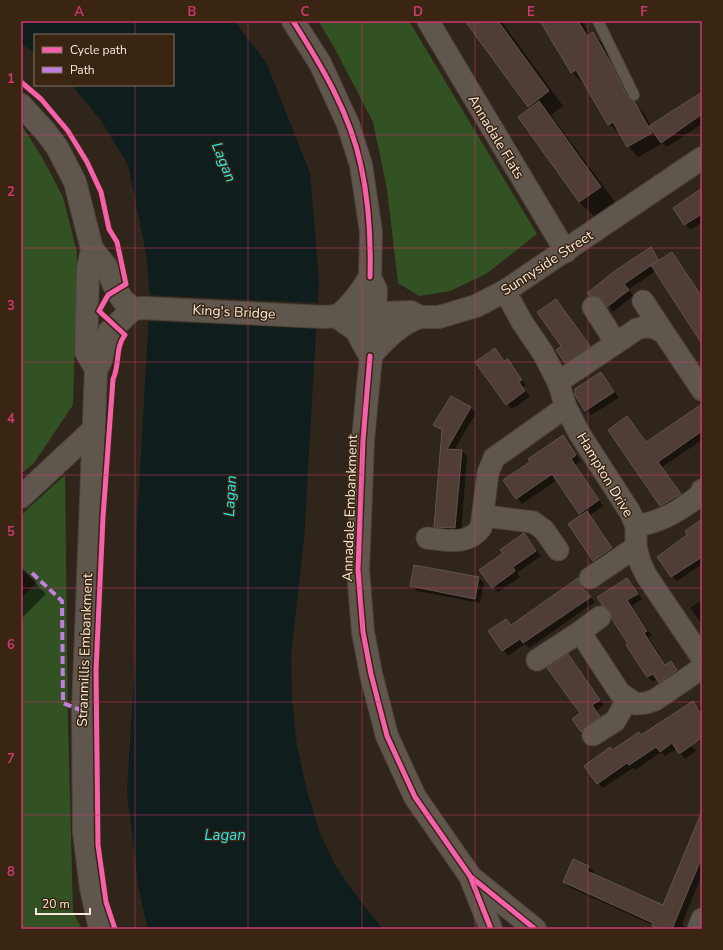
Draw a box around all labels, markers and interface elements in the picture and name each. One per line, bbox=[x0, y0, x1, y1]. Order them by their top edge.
text: A bbox=[74, 3, 84, 21]
text: B bbox=[188, 3, 197, 21]
text: C bbox=[301, 3, 310, 21]
text: D bbox=[413, 3, 423, 21]
text: E bbox=[527, 3, 535, 21]
text: F bbox=[640, 3, 648, 21]
legend bbox=[34, 34, 174, 86]
text: Cycle path bbox=[70, 42, 127, 58]
text: Path bbox=[70, 62, 95, 78]
text: 1 bbox=[7, 70, 15, 88]
street label: Annadale Flats bbox=[463, 91, 529, 183]
water label: Lagan bbox=[207, 139, 241, 185]
text: 2 bbox=[7, 183, 15, 201]
street label: Sunnyside Street bbox=[497, 226, 597, 300]
text: 3 bbox=[7, 297, 15, 315]
street label: King's Bridge bbox=[192, 300, 276, 324]
text: 4 bbox=[7, 410, 15, 428]
street label: Hampton Drive bbox=[572, 429, 638, 521]
street label: Annadale Embankment bbox=[338, 434, 362, 582]
water label: Lagan bbox=[219, 475, 241, 517]
text: 5 bbox=[7, 523, 15, 541]
street label: Stranmillis Embankment bbox=[73, 573, 97, 727]
text: 6 bbox=[7, 636, 15, 654]
text: 7 bbox=[7, 750, 15, 768]
water label: Lagan bbox=[204, 825, 246, 845]
text: 8 bbox=[7, 863, 15, 881]
scale bar bbox=[36, 890, 90, 916]
text: 20 m bbox=[42, 896, 70, 912]

